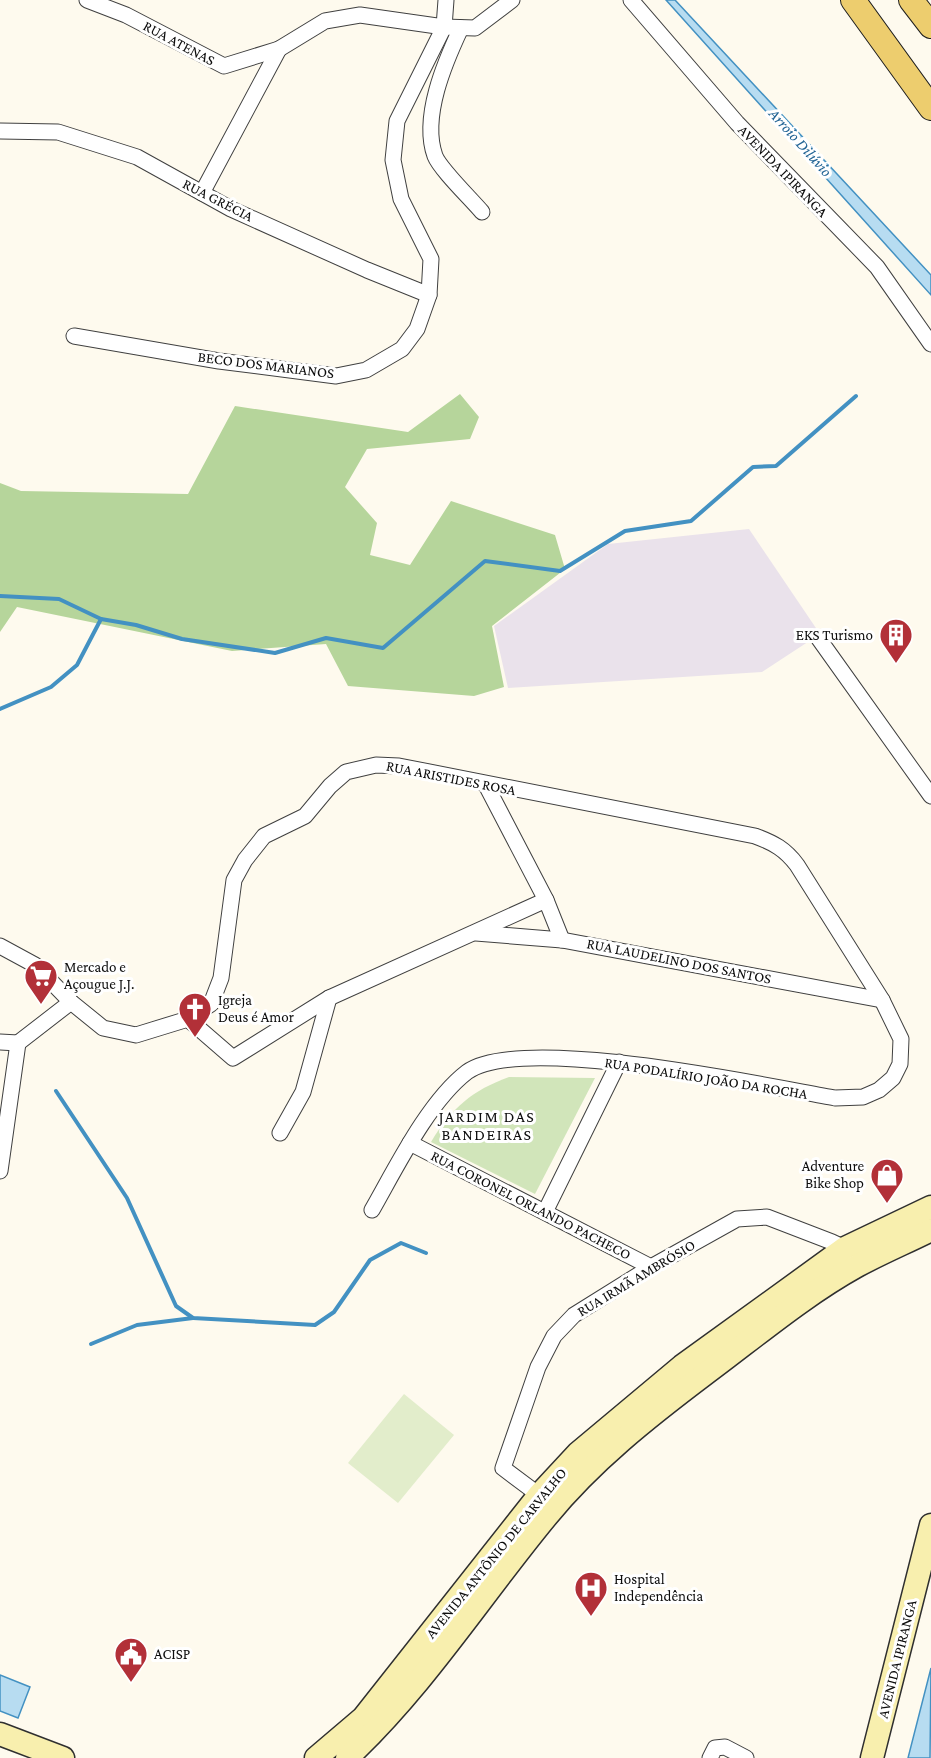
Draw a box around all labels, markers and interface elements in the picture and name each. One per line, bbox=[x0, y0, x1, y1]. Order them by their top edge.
street label: RUA ATENAS bbox=[141, 18, 217, 68]
water label: Arroio Dilúvio bbox=[765, 104, 836, 180]
street label: AVENIDA IPIRANGA bbox=[735, 122, 831, 221]
street label: RUA GRÉCIA bbox=[180, 175, 256, 225]
street label: BECO DOS MARIANOS bbox=[197, 349, 335, 381]
building icon: EKS Turismo bbox=[878, 617, 914, 664]
place label: EKS Turismo bbox=[796, 627, 873, 643]
street label: RUA ARISTIDES ROSA bbox=[385, 758, 518, 799]
street label: RUA LAUDELINO DOS SANTOS bbox=[585, 935, 773, 987]
supermarket icon: Mercado e Açougue J.J. bbox=[23, 958, 59, 1005]
place label: Mercado e Açougue J.J. bbox=[64, 959, 134, 993]
church icon: Igreja Deus é Amor bbox=[177, 991, 213, 1038]
place label: Igreja Deus é Amor bbox=[218, 992, 295, 1025]
street label: RUA PODALÍRIO JOÃO DA ROCHA bbox=[603, 1054, 809, 1103]
district label: JARDIM DAS BANDEIRAS bbox=[437, 1108, 535, 1143]
street label: RUA CORONEL ORLANDO PACHECO bbox=[428, 1147, 634, 1263]
shop icon: Adventure Bike Shop bbox=[869, 1157, 905, 1204]
place label: Adventure Bike Shop bbox=[802, 1158, 864, 1192]
street label: RUA IRMÃ AMBRÓSIO bbox=[574, 1236, 698, 1320]
street label: AVENIDA ANTÔNIO DE CARVALHO bbox=[422, 1465, 570, 1641]
hospital icon: Hospital Independência bbox=[573, 1570, 609, 1617]
place label: Hospital Independência bbox=[614, 1571, 703, 1605]
street label: AVENIDA IPIRANGA bbox=[875, 1598, 920, 1720]
public building icon: ACISP bbox=[113, 1636, 149, 1683]
place label: ACISP bbox=[154, 1646, 190, 1662]

